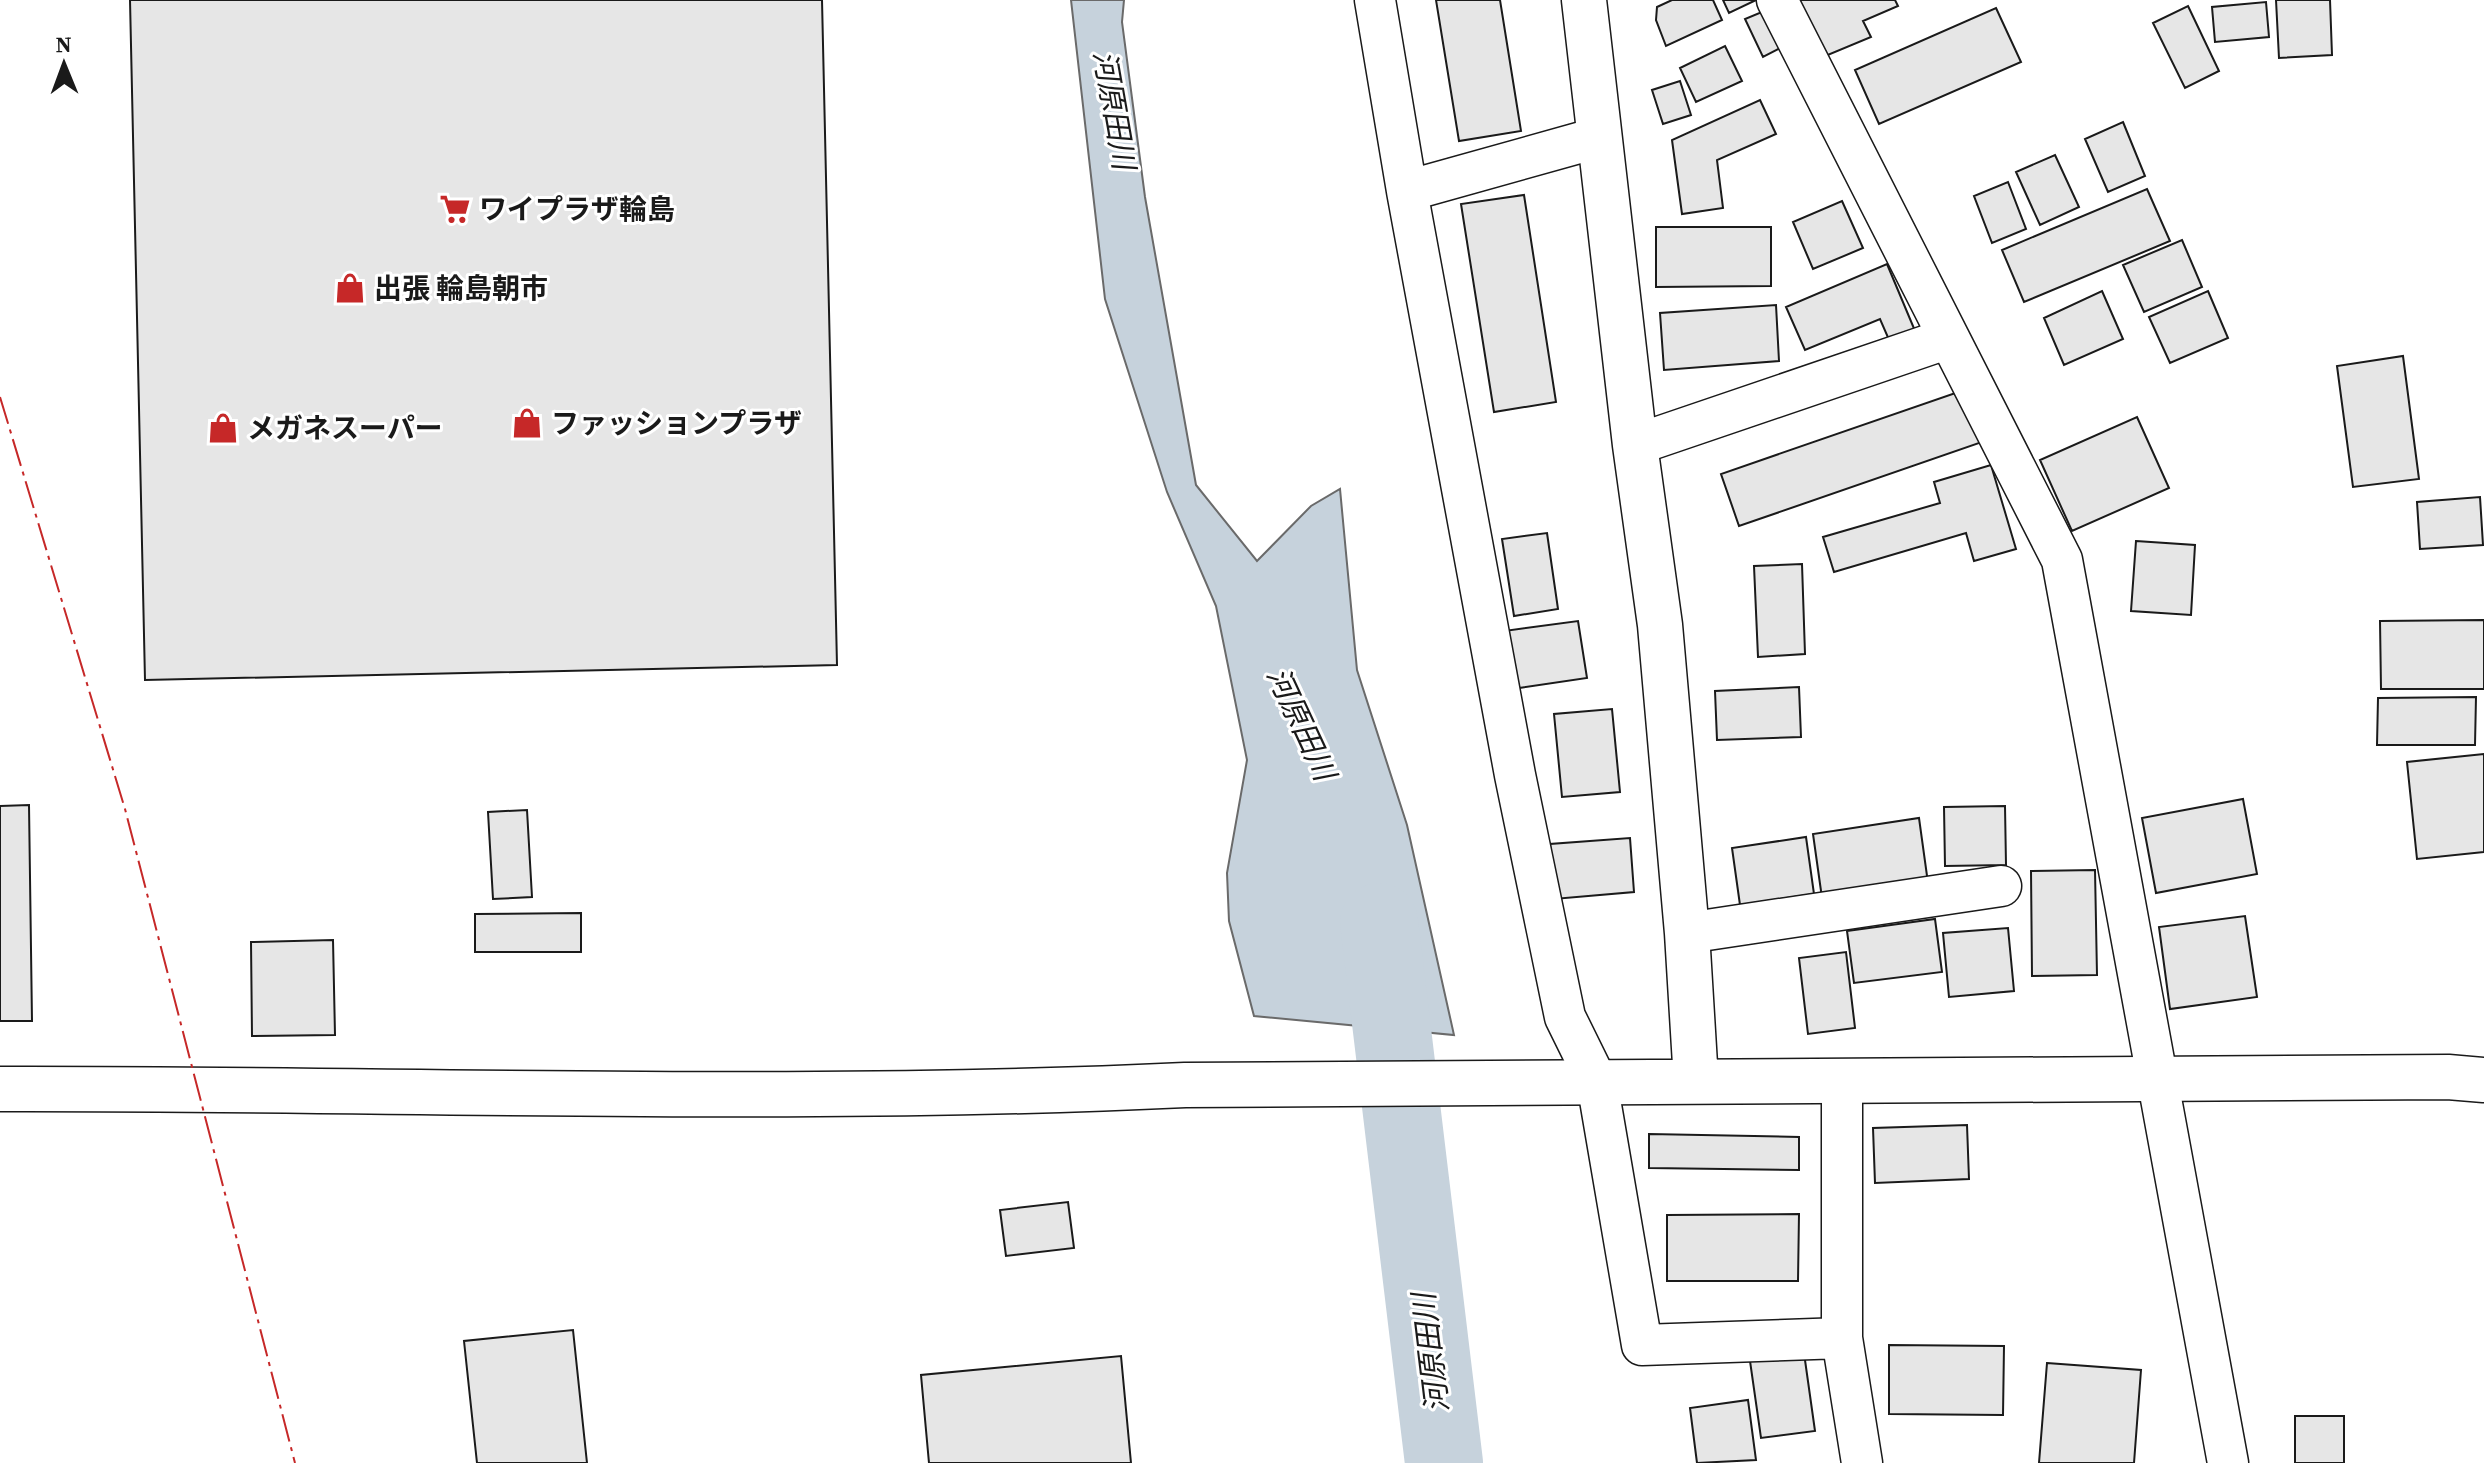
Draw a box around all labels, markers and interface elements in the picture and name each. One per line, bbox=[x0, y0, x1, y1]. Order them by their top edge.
north arrow bbox=[24, 24, 104, 104]
text: N bbox=[55, 29, 72, 59]
water label: 河原田川 bbox=[1084, 47, 1146, 176]
place label: ワイプラザ輪島 bbox=[479, 190, 675, 228]
supermarket icon: ワイプラザ輪島 bbox=[438, 192, 472, 226]
place label: 出張 輪島朝市 bbox=[374, 269, 548, 307]
shop icon: 出張 輪島朝市 bbox=[333, 271, 367, 305]
place label: ファッションプラザ bbox=[551, 404, 802, 442]
shop icon: ファッションプラザ bbox=[510, 406, 544, 440]
place label: メガネスーパー bbox=[247, 409, 443, 447]
shop icon: メガネスーパー bbox=[206, 411, 240, 445]
water label: 河原田川 bbox=[1258, 661, 1347, 790]
water label: 河原田川 bbox=[1402, 1288, 1458, 1415]

